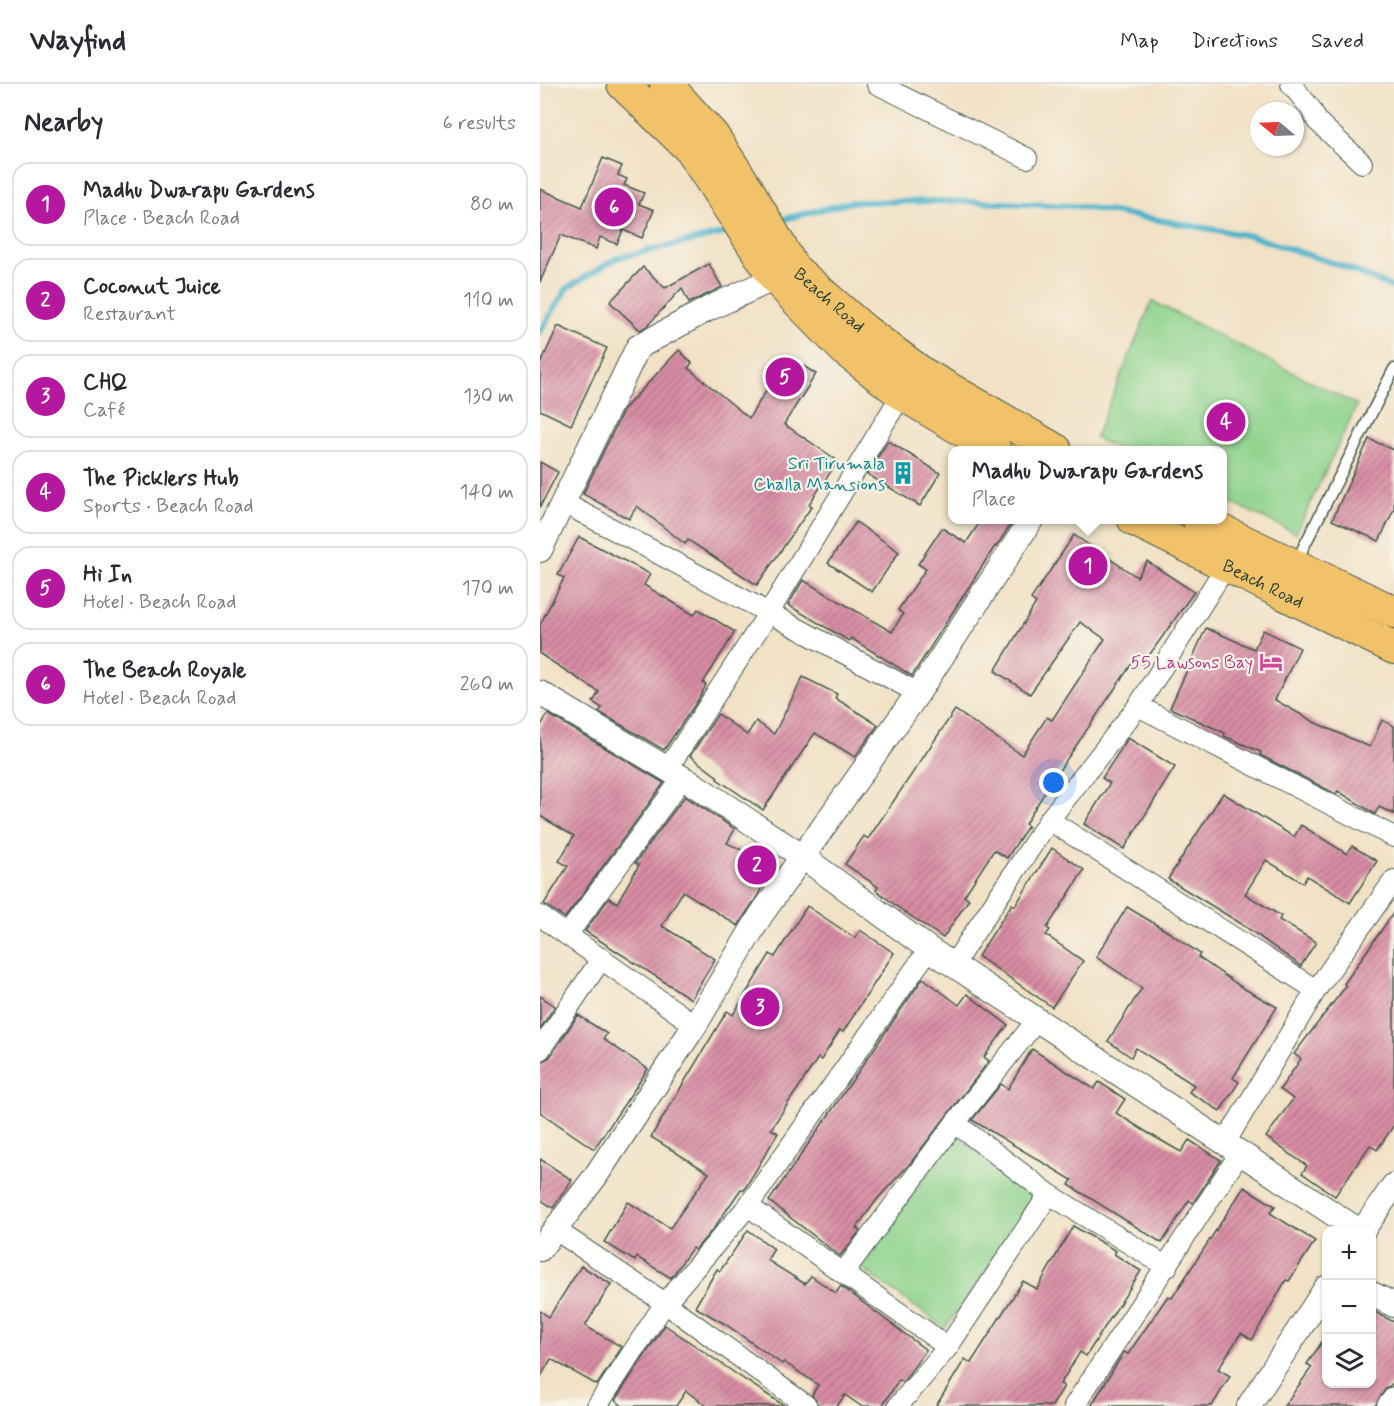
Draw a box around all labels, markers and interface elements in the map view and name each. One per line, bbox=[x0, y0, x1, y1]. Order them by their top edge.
text: Wayfind bbox=[30, 23, 126, 60]
text: Map bbox=[1120, 27, 1159, 55]
text: Directions bbox=[1192, 27, 1278, 55]
text: Saved bbox=[1311, 27, 1364, 55]
north arrow bbox=[1250, 102, 1304, 156]
text: Nearby bbox=[24, 106, 103, 140]
text: 6 results bbox=[443, 110, 516, 137]
text: Madhu Dwarapu Gardens bbox=[83, 177, 315, 205]
pin: 6 bbox=[594, 184, 634, 230]
text: 1 bbox=[41, 191, 50, 218]
text: 80 m bbox=[470, 191, 514, 218]
text: Place · Beach Road bbox=[83, 205, 240, 232]
street label: Beach Road bbox=[788, 263, 870, 339]
text: Coconut Juice bbox=[83, 273, 221, 301]
text: 2 bbox=[41, 287, 50, 314]
text: 110 m bbox=[463, 287, 514, 314]
text: Restaurant bbox=[83, 301, 176, 328]
pin: 5 bbox=[766, 354, 804, 400]
text: CHQ bbox=[83, 369, 128, 397]
text: 3 bbox=[41, 383, 50, 410]
text: 130 m bbox=[463, 383, 514, 410]
text: Café bbox=[83, 397, 125, 424]
pin: 4 bbox=[1206, 400, 1246, 444]
popup bbox=[948, 446, 1227, 524]
place label: Sri Tirumala Challa Mansions bbox=[753, 452, 885, 497]
text: Madhu Dwarapu Gardens bbox=[972, 458, 1203, 486]
building icon: Sri Tirumala Challa Mansions bbox=[890, 460, 916, 486]
text: The Picklers Hub bbox=[83, 465, 239, 493]
text: 4 bbox=[40, 479, 51, 506]
text: 140 m bbox=[460, 479, 514, 506]
text: Place bbox=[972, 486, 1016, 513]
text: Sports · Beach Road bbox=[83, 493, 254, 520]
pin: 1 bbox=[1068, 544, 1108, 588]
street label: Beach Road bbox=[1218, 554, 1307, 615]
text: Hi In bbox=[83, 561, 132, 589]
text: 5 bbox=[40, 575, 52, 602]
text: 170 m bbox=[462, 575, 514, 602]
text: Hotel · Beach Road bbox=[83, 589, 236, 616]
hotel icon: 55 Lawsons Bay bbox=[1258, 649, 1284, 675]
place label: 55 Lawsons Bay bbox=[1130, 651, 1253, 675]
text: The Beach Royale bbox=[83, 657, 246, 685]
text: 6 bbox=[40, 671, 51, 698]
text: 260 m bbox=[460, 671, 514, 698]
text: Hotel · Beach Road bbox=[83, 685, 236, 712]
your location bbox=[1039, 768, 1068, 797]
pin: 2 bbox=[738, 842, 776, 888]
pin: 3 bbox=[740, 984, 780, 1030]
map controls bbox=[1322, 1226, 1376, 1388]
button: + bbox=[1322, 1226, 1376, 1280]
button: − bbox=[1322, 1280, 1376, 1334]
button: layers bbox=[1322, 1334, 1376, 1388]

